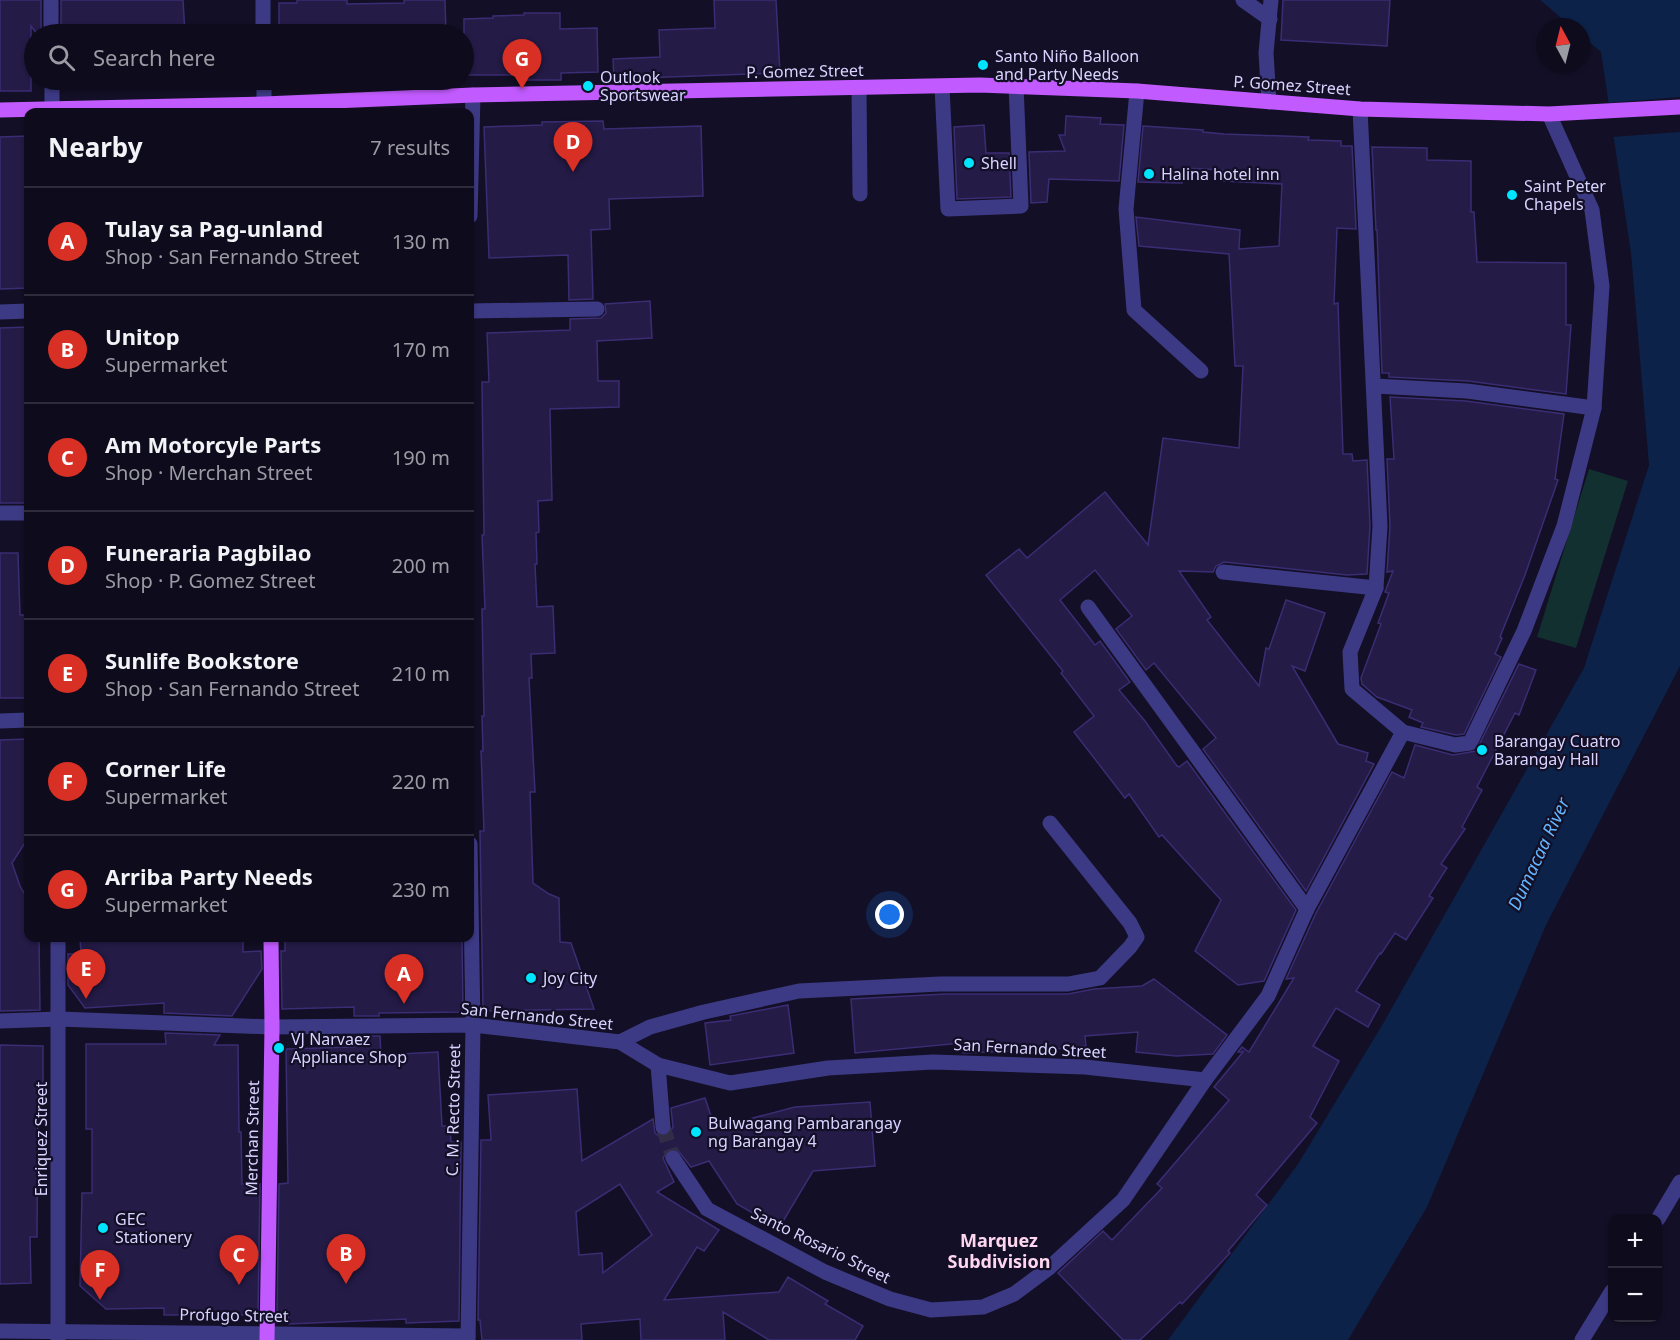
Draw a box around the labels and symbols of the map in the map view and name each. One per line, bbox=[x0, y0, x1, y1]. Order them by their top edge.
north arrow bbox=[1536, 18, 1590, 72]
pin: G bbox=[502, 40, 542, 89]
place label: Santo Niño Balloon and Party Needs bbox=[995, 45, 1139, 85]
marker: Santo Niño Balloon and Party Needs bbox=[976, 58, 990, 72]
street label: P. Gomez Street bbox=[746, 59, 864, 83]
place label: Outlook Sportswear bbox=[600, 66, 686, 106]
street label: P. Gomez Street bbox=[1233, 70, 1352, 100]
marker: Outlook Sportswear bbox=[581, 79, 595, 93]
pin: D bbox=[554, 122, 592, 172]
place label: Shell bbox=[981, 152, 1017, 174]
marker: Shell bbox=[962, 156, 976, 170]
place label: Halina hotel inn bbox=[1161, 163, 1280, 185]
marker: Halina hotel inn bbox=[1142, 167, 1156, 181]
place label: Saint Peter Chapels bbox=[1524, 175, 1606, 215]
marker: Saint Peter Chapels bbox=[1505, 188, 1519, 202]
place label: Barangay Cuatro Barangay Hall bbox=[1494, 730, 1620, 770]
marker: Barangay Cuatro Barangay Hall bbox=[1475, 743, 1489, 757]
water label: Dumacaa River bbox=[1502, 793, 1575, 914]
your location bbox=[875, 900, 904, 929]
pin: E bbox=[66, 950, 106, 999]
pin: A bbox=[384, 954, 424, 1004]
place label: Joy City bbox=[541, 967, 598, 989]
marker: Joy City bbox=[524, 971, 538, 985]
street label: San Fernando Street bbox=[460, 997, 614, 1035]
place label: VJ Narvaez Appliance Shop bbox=[291, 1028, 407, 1068]
street label: San Fernando Street bbox=[953, 1033, 1107, 1063]
marker: VJ Narvaez Appliance Shop bbox=[272, 1041, 286, 1055]
street label: C. M. Recto Street bbox=[441, 1043, 465, 1176]
street label: Merchan Street bbox=[240, 1080, 264, 1196]
street label: Enriquez Street bbox=[30, 1082, 52, 1196]
place label: Bulwagang Pambarangay ng Barangay 4 bbox=[708, 1112, 902, 1152]
marker: Bulwagang Pambarangay ng Barangay 4 bbox=[689, 1125, 703, 1139]
street label: Santo Rosario Street bbox=[748, 1202, 895, 1288]
place label: GEC Stationery bbox=[115, 1208, 193, 1248]
marker: GEC Stationery bbox=[96, 1221, 110, 1235]
district label: Marquez Subdivision bbox=[948, 1228, 1050, 1273]
pin: B bbox=[326, 1234, 366, 1284]
pin: C bbox=[220, 1236, 258, 1285]
pin: F bbox=[80, 1250, 120, 1300]
street label: Profugo Street bbox=[179, 1303, 289, 1327]

